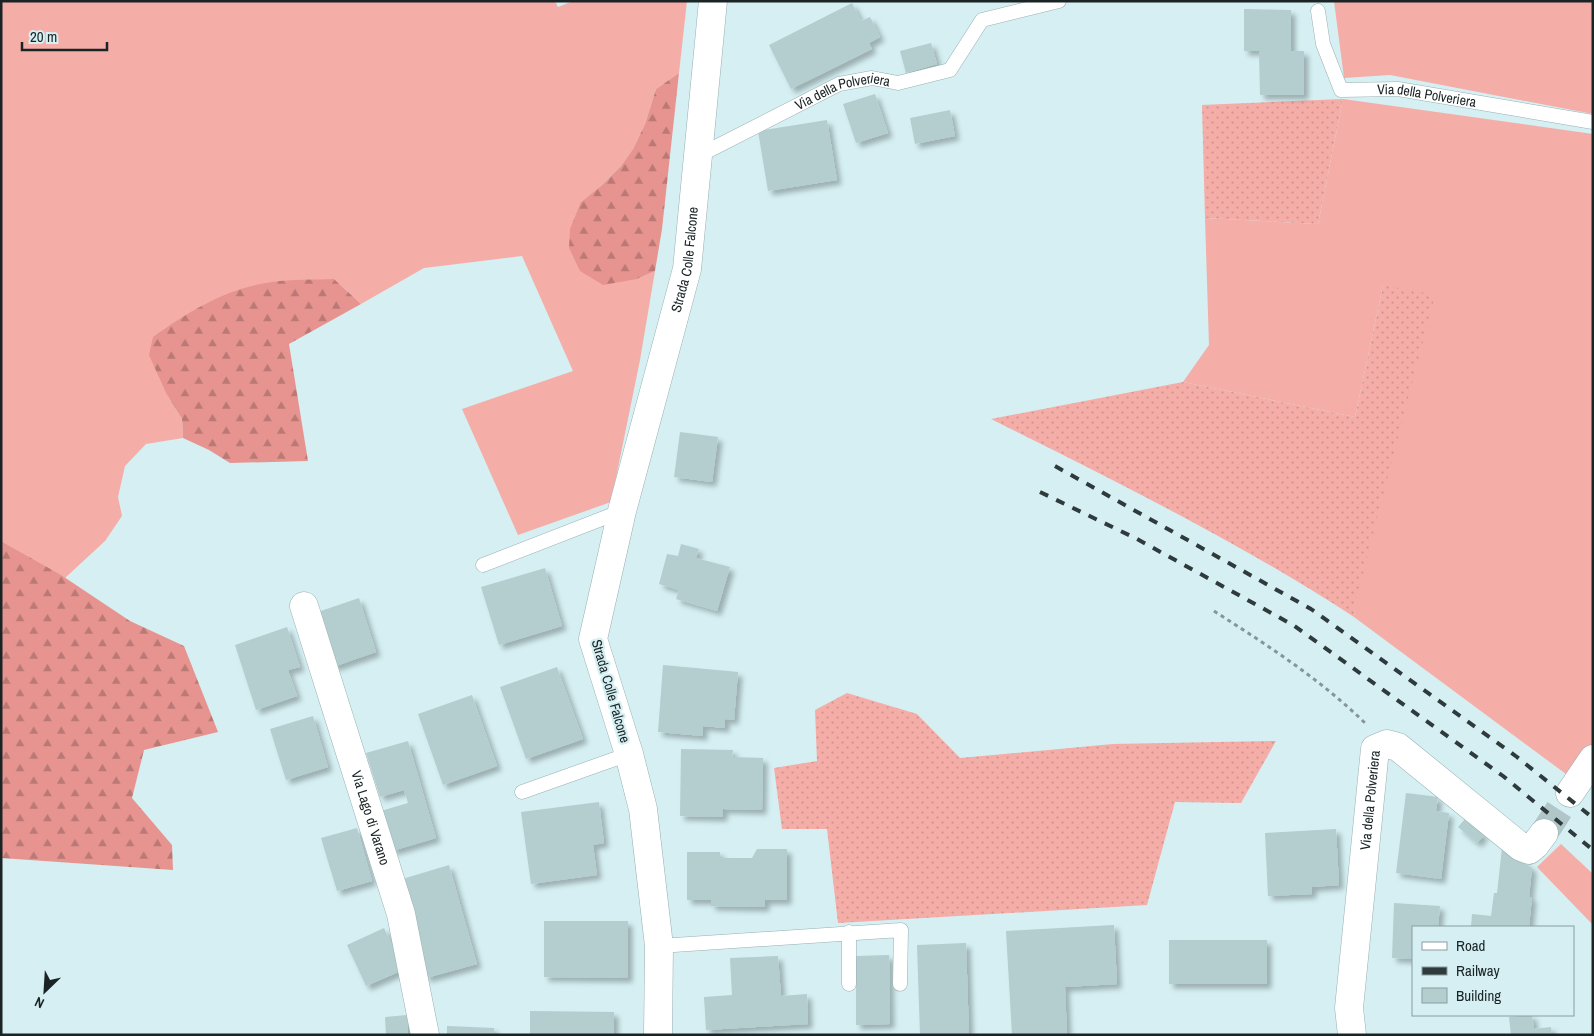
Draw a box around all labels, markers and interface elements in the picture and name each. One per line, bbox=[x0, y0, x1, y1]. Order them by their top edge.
scale bar bbox=[22, 20, 108, 52]
text: 20 m bbox=[30, 26, 57, 47]
street label: Via della Polveriera bbox=[792, 69, 892, 114]
street label: Via della Polveriera bbox=[1377, 80, 1478, 111]
street label: Strada Colle Falcone bbox=[667, 206, 702, 314]
street label: Strada Colle Falcone bbox=[588, 637, 634, 745]
street label: Via della Polveriera bbox=[1356, 749, 1384, 851]
street label: Via Lago di Varano bbox=[347, 768, 394, 867]
legend bbox=[1412, 926, 1574, 1016]
text: Road bbox=[1456, 935, 1485, 956]
text: Railway bbox=[1456, 960, 1501, 981]
north arrow bbox=[20, 966, 70, 1016]
text: Building bbox=[1456, 985, 1501, 1006]
text: N bbox=[32, 993, 47, 1013]

